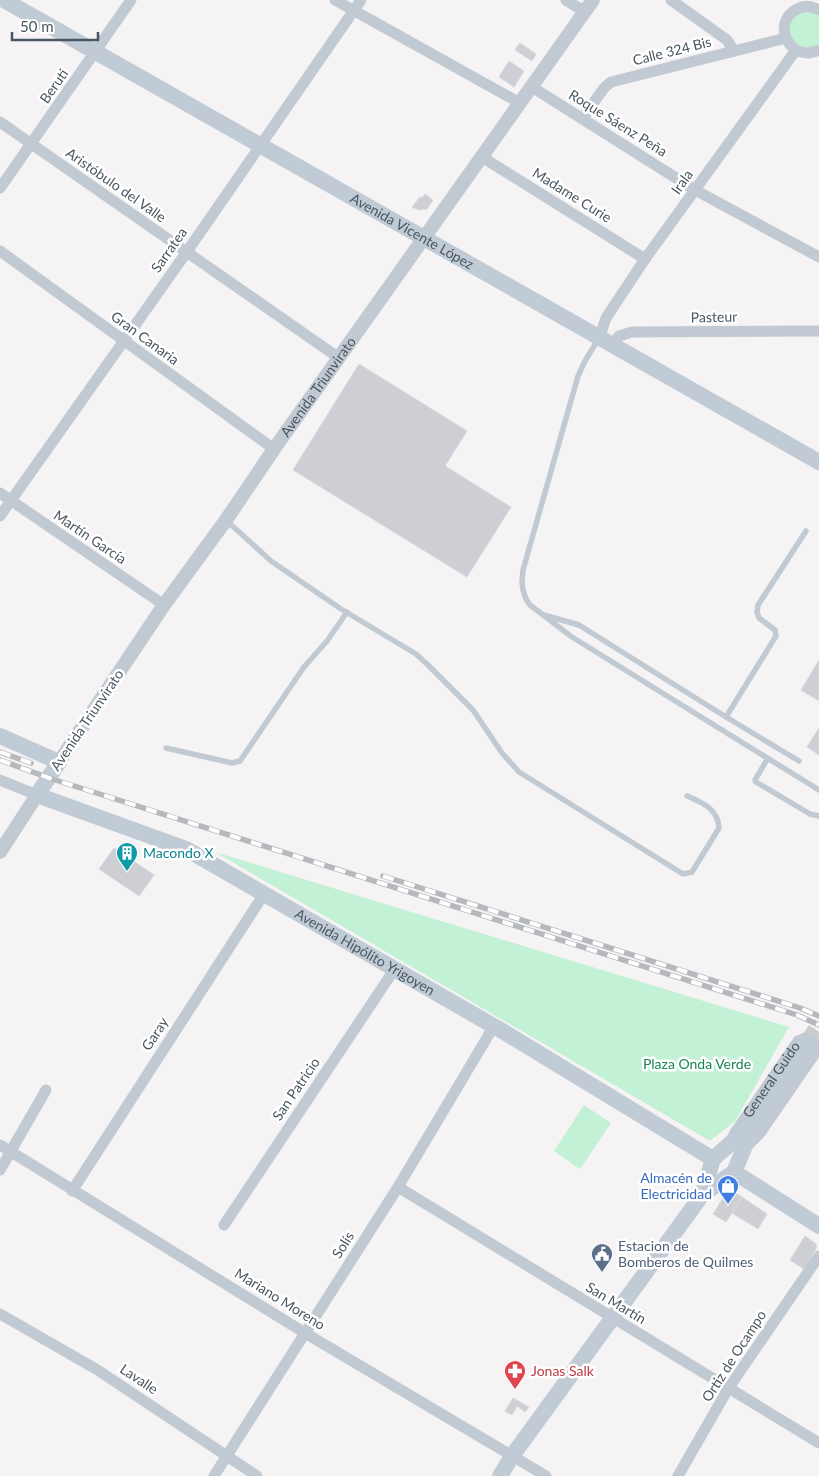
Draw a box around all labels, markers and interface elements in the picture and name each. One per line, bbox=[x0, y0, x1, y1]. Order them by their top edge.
scale bar bbox=[12, 10, 99, 42]
text: 50 m bbox=[20, 17, 54, 35]
street label: Calle 324 Bis bbox=[631, 33, 713, 68]
street label: Beruti bbox=[36, 65, 71, 106]
street label: Roque Sáenz Peña bbox=[566, 86, 671, 160]
street label: Aristóbulo del Valle bbox=[63, 144, 170, 226]
street label: Madame Curie bbox=[530, 164, 615, 226]
street label: Irala bbox=[667, 166, 696, 197]
street label: Avenida Vicente López bbox=[348, 189, 477, 273]
street label: Sarratea bbox=[147, 224, 190, 275]
street label: Gran Canaria bbox=[108, 307, 183, 368]
street label: Pasteur bbox=[691, 308, 737, 325]
street label: Avenida Triunvirato bbox=[276, 333, 359, 440]
street label: Martín García bbox=[51, 506, 130, 567]
street label: Avenida Triunvirato bbox=[46, 666, 127, 774]
building icon: Macondo X bbox=[115, 841, 139, 872]
place label: Macondo X bbox=[143, 844, 214, 861]
street label: Avenida Hipólito Yrigoyen bbox=[292, 905, 438, 998]
street label: Garay bbox=[138, 1013, 172, 1054]
street label: General Guido bbox=[739, 1038, 803, 1121]
street label: San Patricio bbox=[268, 1054, 323, 1123]
park label: Plaza Onda Verde bbox=[643, 1055, 751, 1072]
place label: Almacén de Electricidad bbox=[640, 1169, 712, 1202]
shop icon: Almacén de Electricidad bbox=[716, 1174, 740, 1205]
street label: Solís bbox=[328, 1228, 357, 1261]
place label: Estacion de Bomberos de Quilmes bbox=[618, 1237, 753, 1270]
public building icon: Estacion de Bomberos de Quilmes bbox=[590, 1242, 614, 1273]
street label: Mariano Moreno bbox=[232, 1264, 329, 1333]
street label: San Martín bbox=[583, 1278, 649, 1327]
street label: Ortiz de Ocampo bbox=[698, 1307, 769, 1405]
pharmacy icon: Jonas Salk bbox=[503, 1359, 527, 1390]
street label: Lavalle bbox=[117, 1360, 161, 1397]
place label: Jonas Salk bbox=[531, 1362, 595, 1379]

